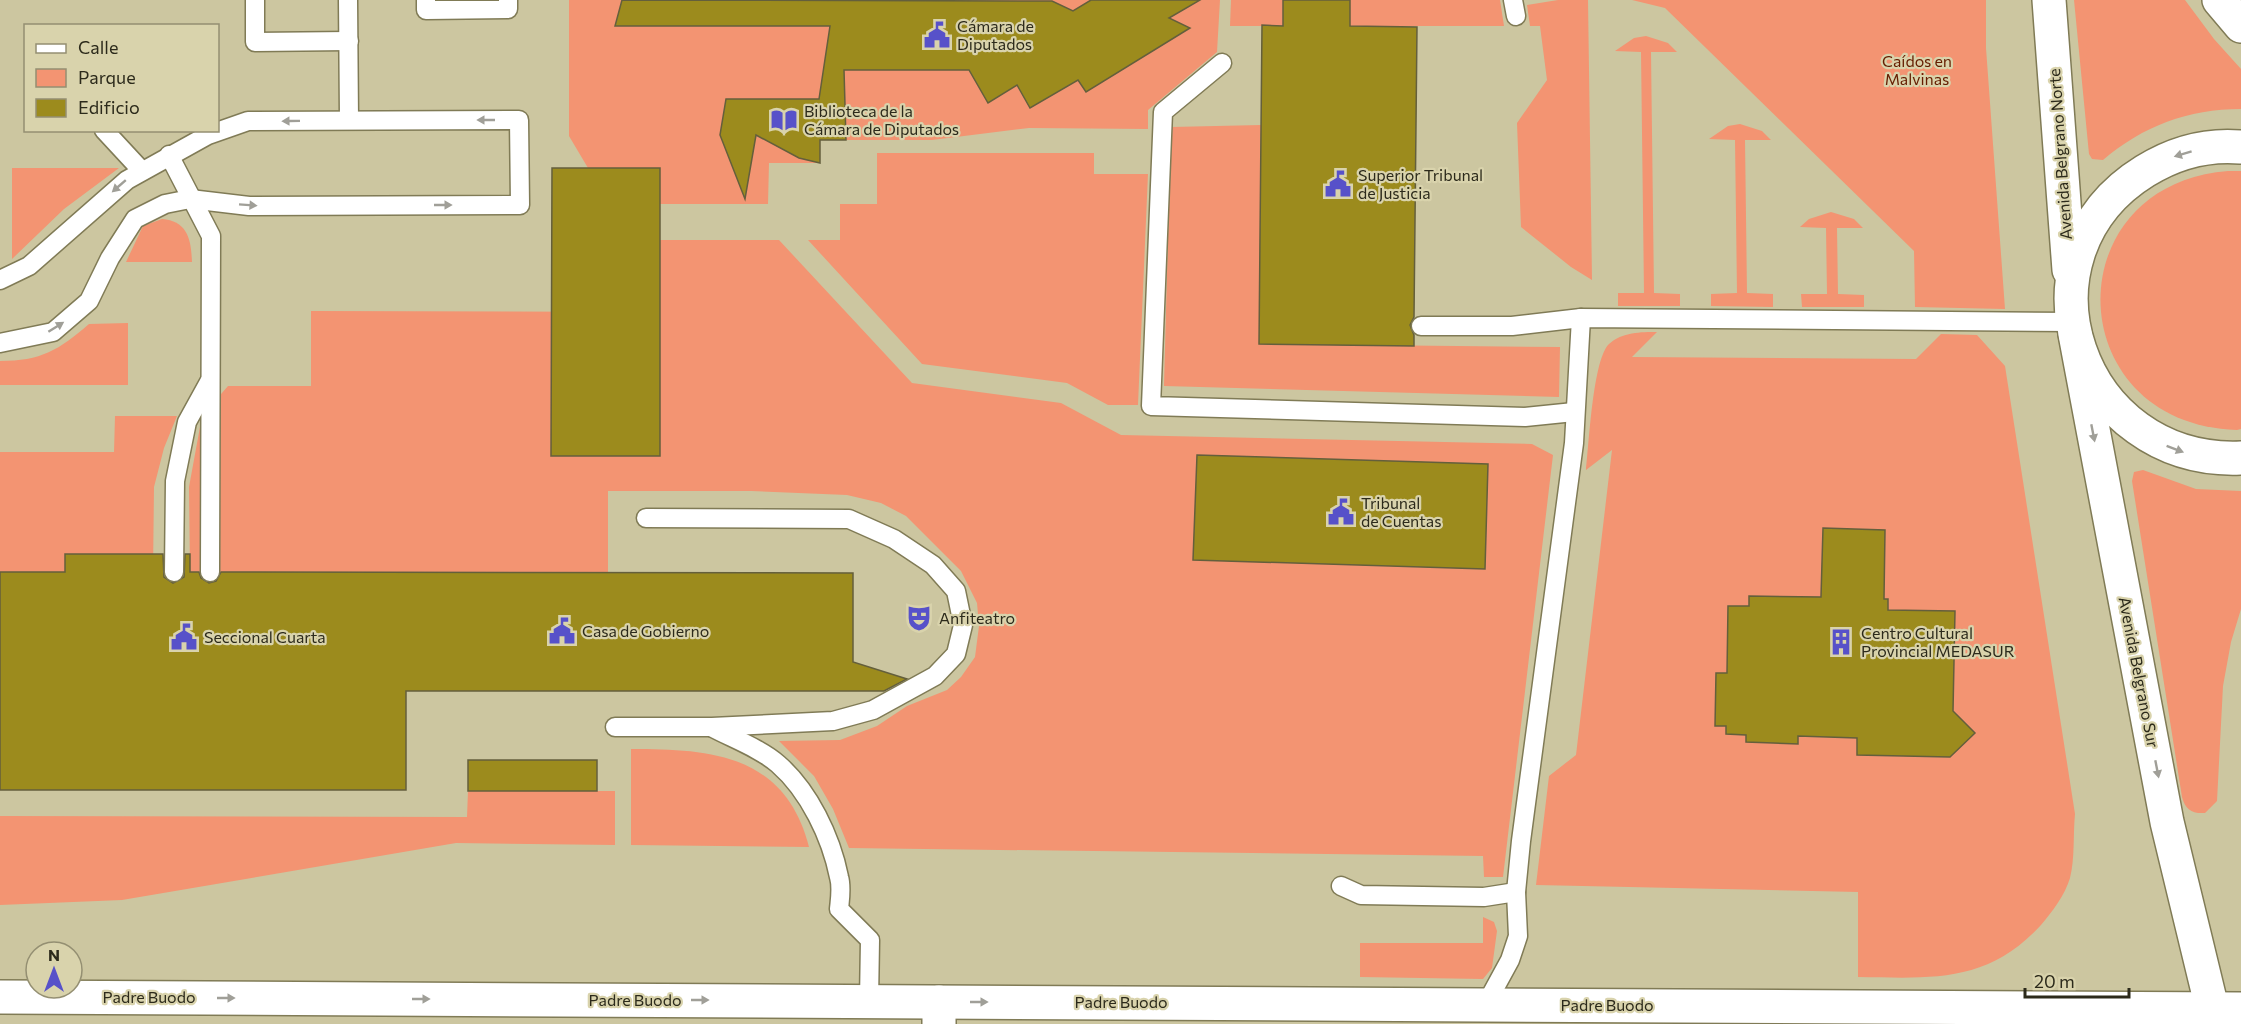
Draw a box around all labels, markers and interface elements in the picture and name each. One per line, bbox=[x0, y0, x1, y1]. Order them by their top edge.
place label: Cámara de Diputados bbox=[957, 16, 1034, 53]
public building icon: Cámara de Diputados bbox=[922, 20, 952, 50]
legend bbox=[24, 24, 219, 132]
text: Calle bbox=[78, 36, 118, 58]
park label: Caídos en Malvinas bbox=[1882, 51, 1952, 88]
text: Parque bbox=[78, 66, 136, 88]
street label: Avenida Belgrano Norte bbox=[2044, 68, 2075, 240]
text: Edificio bbox=[78, 96, 140, 118]
place label: Biblioteca de la Cámara de Diputados bbox=[804, 101, 959, 138]
library icon: Biblioteca de la Cámara de Diputados bbox=[769, 105, 799, 135]
one-way arrow bbox=[476, 115, 495, 125]
one-way arrow bbox=[281, 116, 300, 125]
one-way arrow bbox=[2174, 150, 2192, 159]
place label: Superior Tribunal de Justicia bbox=[1358, 165, 1483, 202]
public building icon: Superior Tribunal de Justicia bbox=[1323, 169, 1353, 199]
one-way arrow bbox=[111, 180, 127, 193]
one-way arrow bbox=[434, 200, 453, 210]
one-way arrow bbox=[239, 201, 258, 210]
one-way arrow bbox=[47, 322, 64, 333]
one-way arrow bbox=[2089, 423, 2098, 442]
one-way arrow bbox=[2166, 444, 2184, 454]
place label: Tribunal de Cuentas bbox=[1361, 493, 1441, 530]
public building icon: Tribunal de Cuentas bbox=[1326, 497, 1356, 527]
street label: Avenida Belgrano Sur bbox=[2116, 595, 2164, 750]
theatre icon: Anfiteatro bbox=[904, 603, 934, 633]
place label: Anfiteatro bbox=[939, 608, 1015, 627]
public building icon: Casa de Gobierno bbox=[547, 616, 577, 646]
place label: Casa de Gobierno bbox=[582, 621, 709, 640]
public building icon: Seccional Cuarta bbox=[169, 622, 199, 652]
place label: Centro Cultural Provincial MEDASUR bbox=[1861, 623, 2015, 660]
place label: Seccional Cuarta bbox=[204, 627, 326, 646]
building icon: Centro Cultural Provincial MEDASUR bbox=[1826, 627, 1856, 657]
one-way arrow bbox=[2153, 759, 2162, 778]
north arrow bbox=[24, 940, 84, 1000]
text: N bbox=[48, 945, 60, 964]
scale bar bbox=[2025, 961, 2128, 999]
text: 20 m bbox=[2034, 970, 2075, 992]
street label: Padre Buodo bbox=[103, 987, 195, 1006]
street label: Padre Buodo bbox=[589, 990, 681, 1009]
street label: Padre Buodo bbox=[1075, 992, 1167, 1011]
one-way arrow bbox=[217, 993, 236, 1003]
one-way arrow bbox=[412, 994, 431, 1004]
one-way arrow bbox=[691, 995, 710, 1005]
street label: Padre Buodo bbox=[1561, 995, 1653, 1014]
one-way arrow bbox=[970, 997, 989, 1007]

